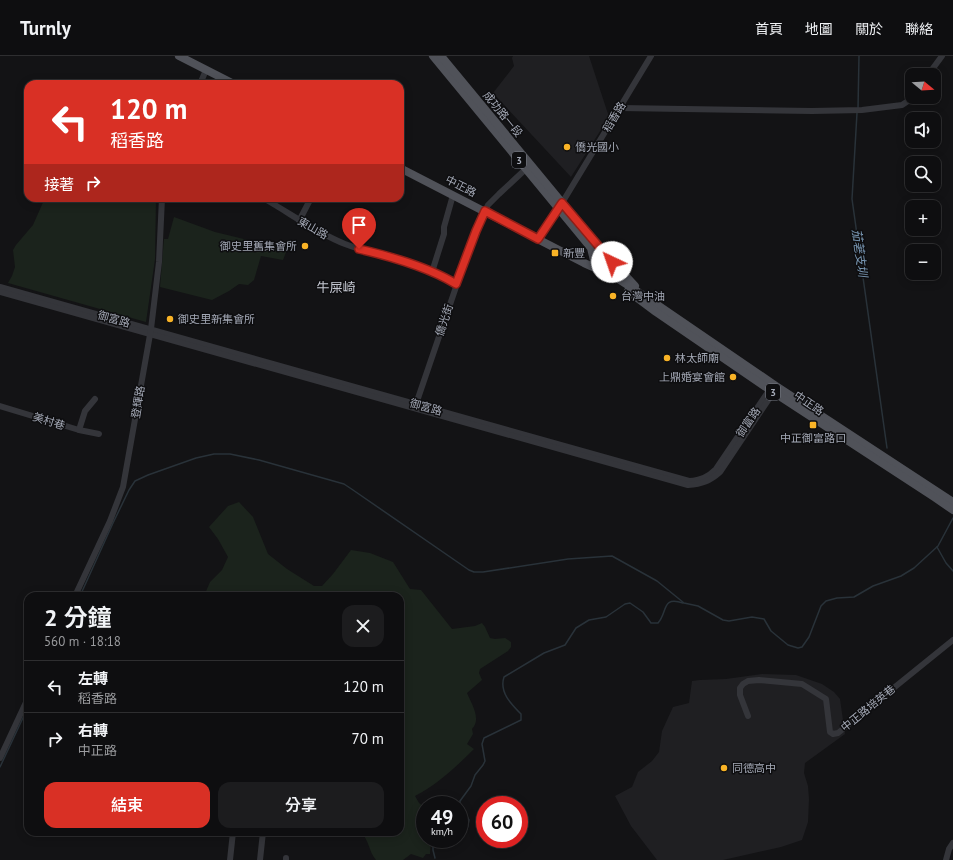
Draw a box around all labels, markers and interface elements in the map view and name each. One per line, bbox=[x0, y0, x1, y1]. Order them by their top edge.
text: Turnly bbox=[20, 16, 71, 40]
text: 首頁 bbox=[755, 20, 783, 38]
text: 地圖 bbox=[805, 20, 833, 38]
text: 關於 bbox=[855, 20, 883, 38]
text: 聯絡 bbox=[905, 20, 933, 38]
north arrow bbox=[905, 68, 941, 104]
map controls bbox=[905, 68, 941, 280]
street label: 成功路一段 bbox=[480, 88, 526, 140]
text: 120 m bbox=[110, 90, 187, 127]
icon: left bbox=[44, 96, 96, 148]
street label: 稻香路 bbox=[600, 99, 628, 135]
button: sound bbox=[905, 112, 941, 148]
text: 稻香路 bbox=[110, 129, 164, 152]
place label: 僑光國小 bbox=[575, 140, 619, 154]
marker: 僑光國小 bbox=[562, 142, 572, 152]
road number: 3 bbox=[512, 152, 526, 168]
button: search bbox=[905, 156, 941, 192]
icon: right bbox=[82, 172, 104, 194]
street label: 中正路 bbox=[443, 172, 479, 200]
text: 接著 bbox=[44, 175, 74, 194]
button: + bbox=[905, 200, 941, 236]
pin bbox=[342, 208, 376, 249]
street label: 東山路 bbox=[295, 214, 331, 242]
icon: arrive bbox=[348, 214, 370, 236]
water label: 茄荖支圳 bbox=[849, 228, 871, 280]
place label: 御史里舊集會所 bbox=[219, 239, 297, 253]
marker: 御史里舊集會所 bbox=[300, 241, 310, 251]
position arrow bbox=[591, 241, 633, 283]
button: − bbox=[905, 244, 941, 280]
place label: 新豐 bbox=[563, 246, 585, 260]
marker: 新豐 bbox=[550, 248, 560, 258]
district label: 牛屎崎 bbox=[316, 279, 356, 296]
place label: 台灣中油 bbox=[621, 289, 665, 303]
marker: 台灣中油 bbox=[608, 291, 618, 301]
street label: 僑光街 bbox=[432, 302, 456, 338]
street label: 御富路 bbox=[95, 307, 132, 330]
place label: 御史里新集會所 bbox=[177, 312, 255, 326]
marker: 御史里新集會所 bbox=[165, 314, 175, 324]
place label: 林太師廟 bbox=[675, 351, 719, 365]
marker: 林太師廟 bbox=[662, 353, 672, 363]
place label: 上鼎婚宴會館 bbox=[659, 370, 725, 384]
marker: 上鼎婚宴會館 bbox=[728, 372, 738, 382]
road number: 3 bbox=[766, 384, 780, 400]
street label: 登輝路 bbox=[129, 385, 147, 419]
street label: 中正路 bbox=[791, 388, 827, 418]
street label: 御富路 bbox=[407, 395, 444, 418]
street label: 御富路 bbox=[732, 404, 763, 440]
street label: 美村巷 bbox=[31, 409, 67, 433]
marker: 中正御富路口 bbox=[808, 420, 818, 430]
place label: 中正御富路口 bbox=[780, 431, 846, 445]
text: 2 分鐘 bbox=[44, 602, 112, 633]
button: close bbox=[342, 605, 384, 647]
text: 560 m · 18:18 bbox=[44, 633, 121, 650]
text: 左轉 bbox=[78, 669, 108, 688]
icon: left bbox=[44, 676, 66, 698]
text: 120 m bbox=[343, 677, 384, 696]
street label: 中正路培英巷 bbox=[838, 682, 898, 734]
text: 稻香路 bbox=[78, 690, 117, 707]
text: 右轉 bbox=[78, 721, 108, 740]
icon: right bbox=[44, 728, 66, 750]
text: 70 m bbox=[351, 729, 384, 748]
text: 中正路 bbox=[78, 742, 117, 759]
place label: 同德高中 bbox=[732, 761, 776, 775]
marker: 同德高中 bbox=[719, 763, 729, 773]
button: 結束 bbox=[44, 782, 210, 828]
button: 分享 bbox=[218, 782, 384, 828]
speed limit sign: 60 bbox=[476, 796, 528, 848]
text: 49 bbox=[431, 804, 453, 830]
text: km/h bbox=[431, 825, 453, 838]

